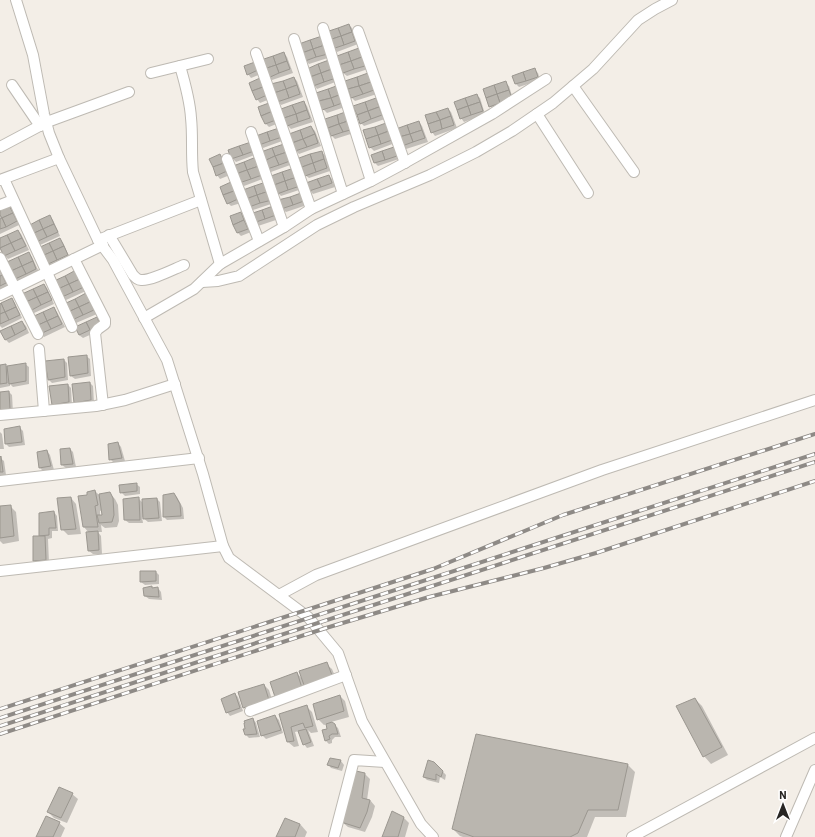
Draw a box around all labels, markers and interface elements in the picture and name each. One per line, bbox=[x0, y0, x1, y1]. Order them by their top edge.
north arrow bbox=[763, 785, 803, 825]
text: N bbox=[779, 788, 787, 801]

